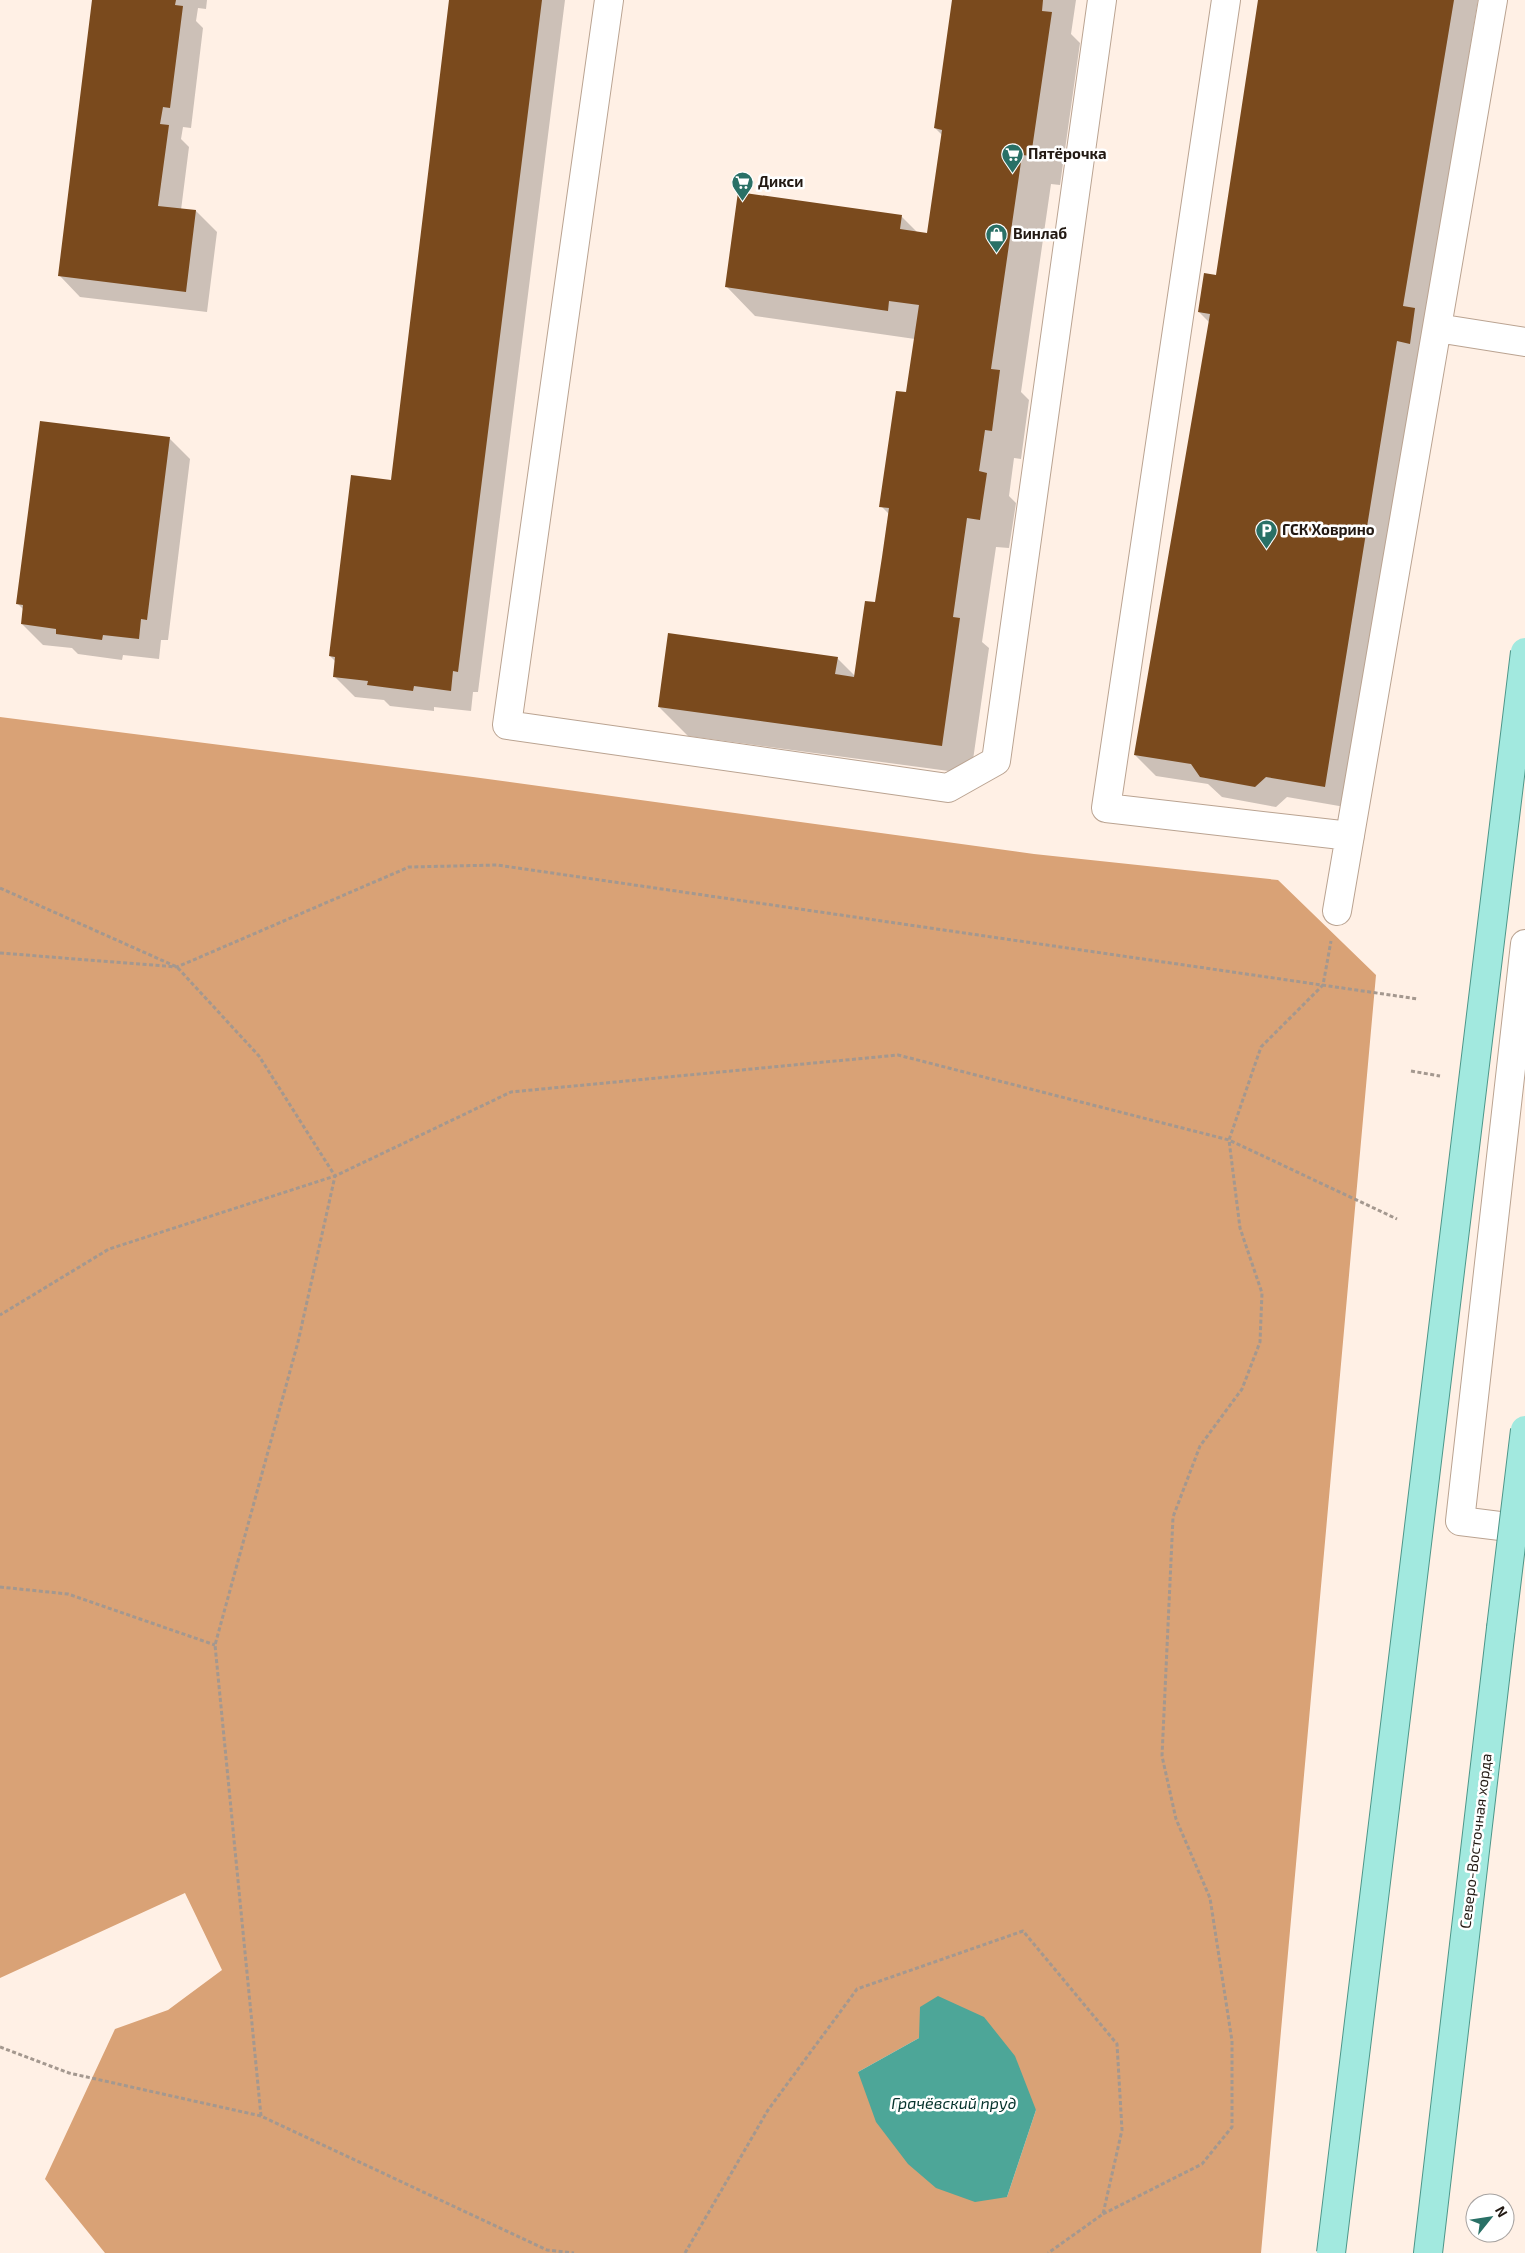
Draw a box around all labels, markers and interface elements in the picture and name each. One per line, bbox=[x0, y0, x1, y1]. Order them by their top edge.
supermarket icon: Пятёрочка bbox=[1000, 142, 1024, 173]
place label: Пятёрочка bbox=[1028, 144, 1107, 162]
supermarket icon: Дикси bbox=[730, 170, 754, 201]
place label: Дикси bbox=[758, 172, 803, 190]
shop icon: Винлаб bbox=[985, 222, 1009, 253]
place label: Винлаб bbox=[1013, 224, 1067, 242]
parking icon: ГСК Ховрино bbox=[1254, 518, 1278, 549]
place label: ГСК Ховрино bbox=[1282, 520, 1375, 538]
street label: Северо-Восточная хорда bbox=[1455, 1752, 1495, 1930]
water label: Грачёвский пруд bbox=[891, 2093, 1017, 2112]
north arrow bbox=[1465, 2193, 1515, 2243]
text: N bbox=[1492, 2203, 1512, 2220]

